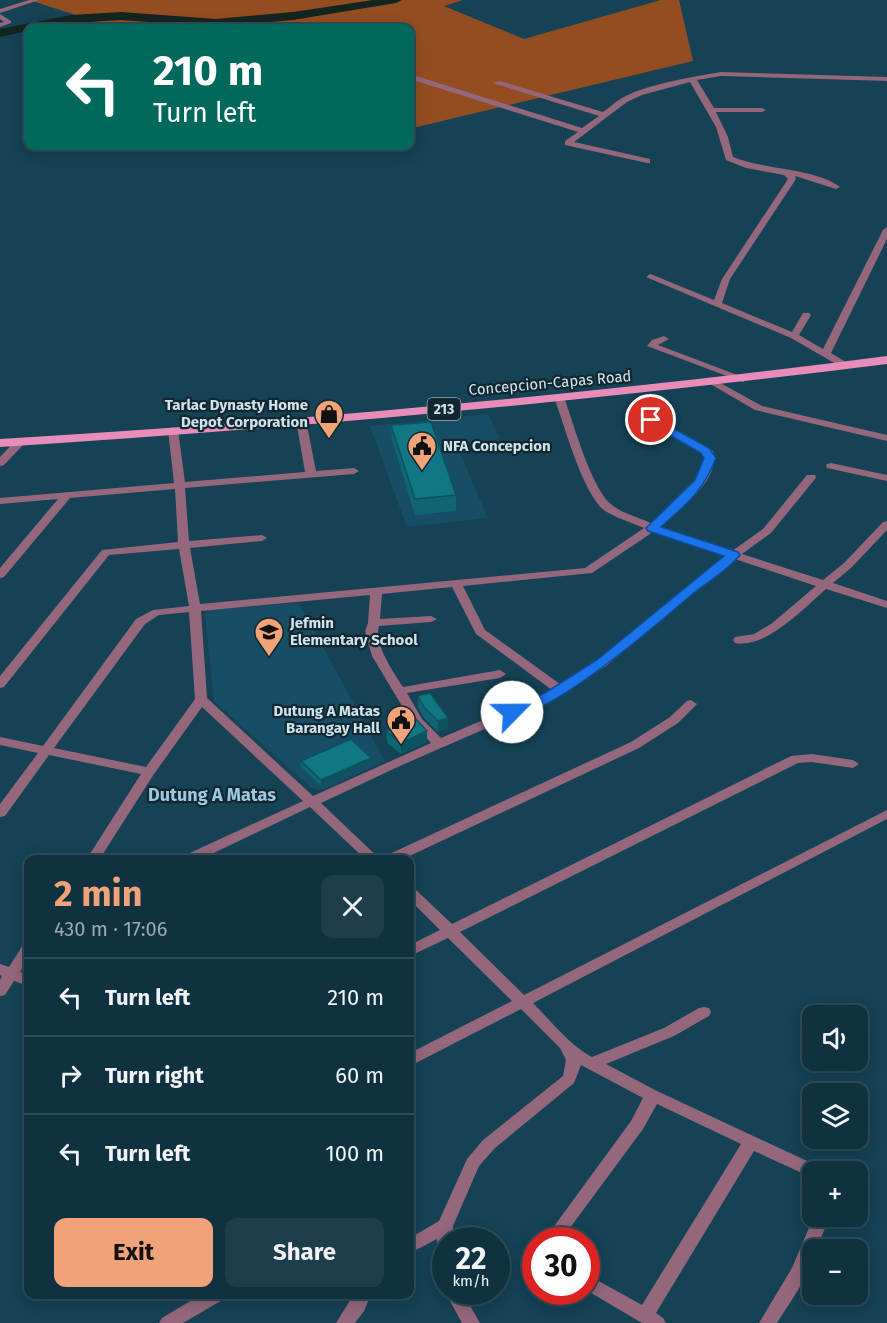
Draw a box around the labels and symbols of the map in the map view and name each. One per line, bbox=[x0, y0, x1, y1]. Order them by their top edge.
street label: Concepcion-Capas Road bbox=[468, 367, 632, 399]
pin bbox=[625, 394, 676, 445]
place label: Tarlac Dynasty Home Depot Corporation bbox=[165, 396, 308, 431]
shop icon: Tarlac Dynasty Home Depot Corporation bbox=[313, 398, 345, 440]
road number: 213 bbox=[428, 398, 460, 420]
public building icon: NFA Concepcion bbox=[406, 430, 438, 472]
place label: NFA Concepcion bbox=[443, 437, 551, 455]
place label: Jefmin Elementary School bbox=[289, 614, 418, 649]
school or university icon: Jefmin Elementary School bbox=[253, 616, 285, 658]
position arrow bbox=[480, 680, 544, 744]
place label: Dutung A Matas Barangay Hall bbox=[273, 702, 381, 737]
public building icon: Dutung A Matas Barangay Hall bbox=[385, 704, 417, 746]
district label: Dutung A Matas bbox=[148, 784, 276, 806]
speed limit sign: 30 bbox=[522, 1227, 600, 1305]

